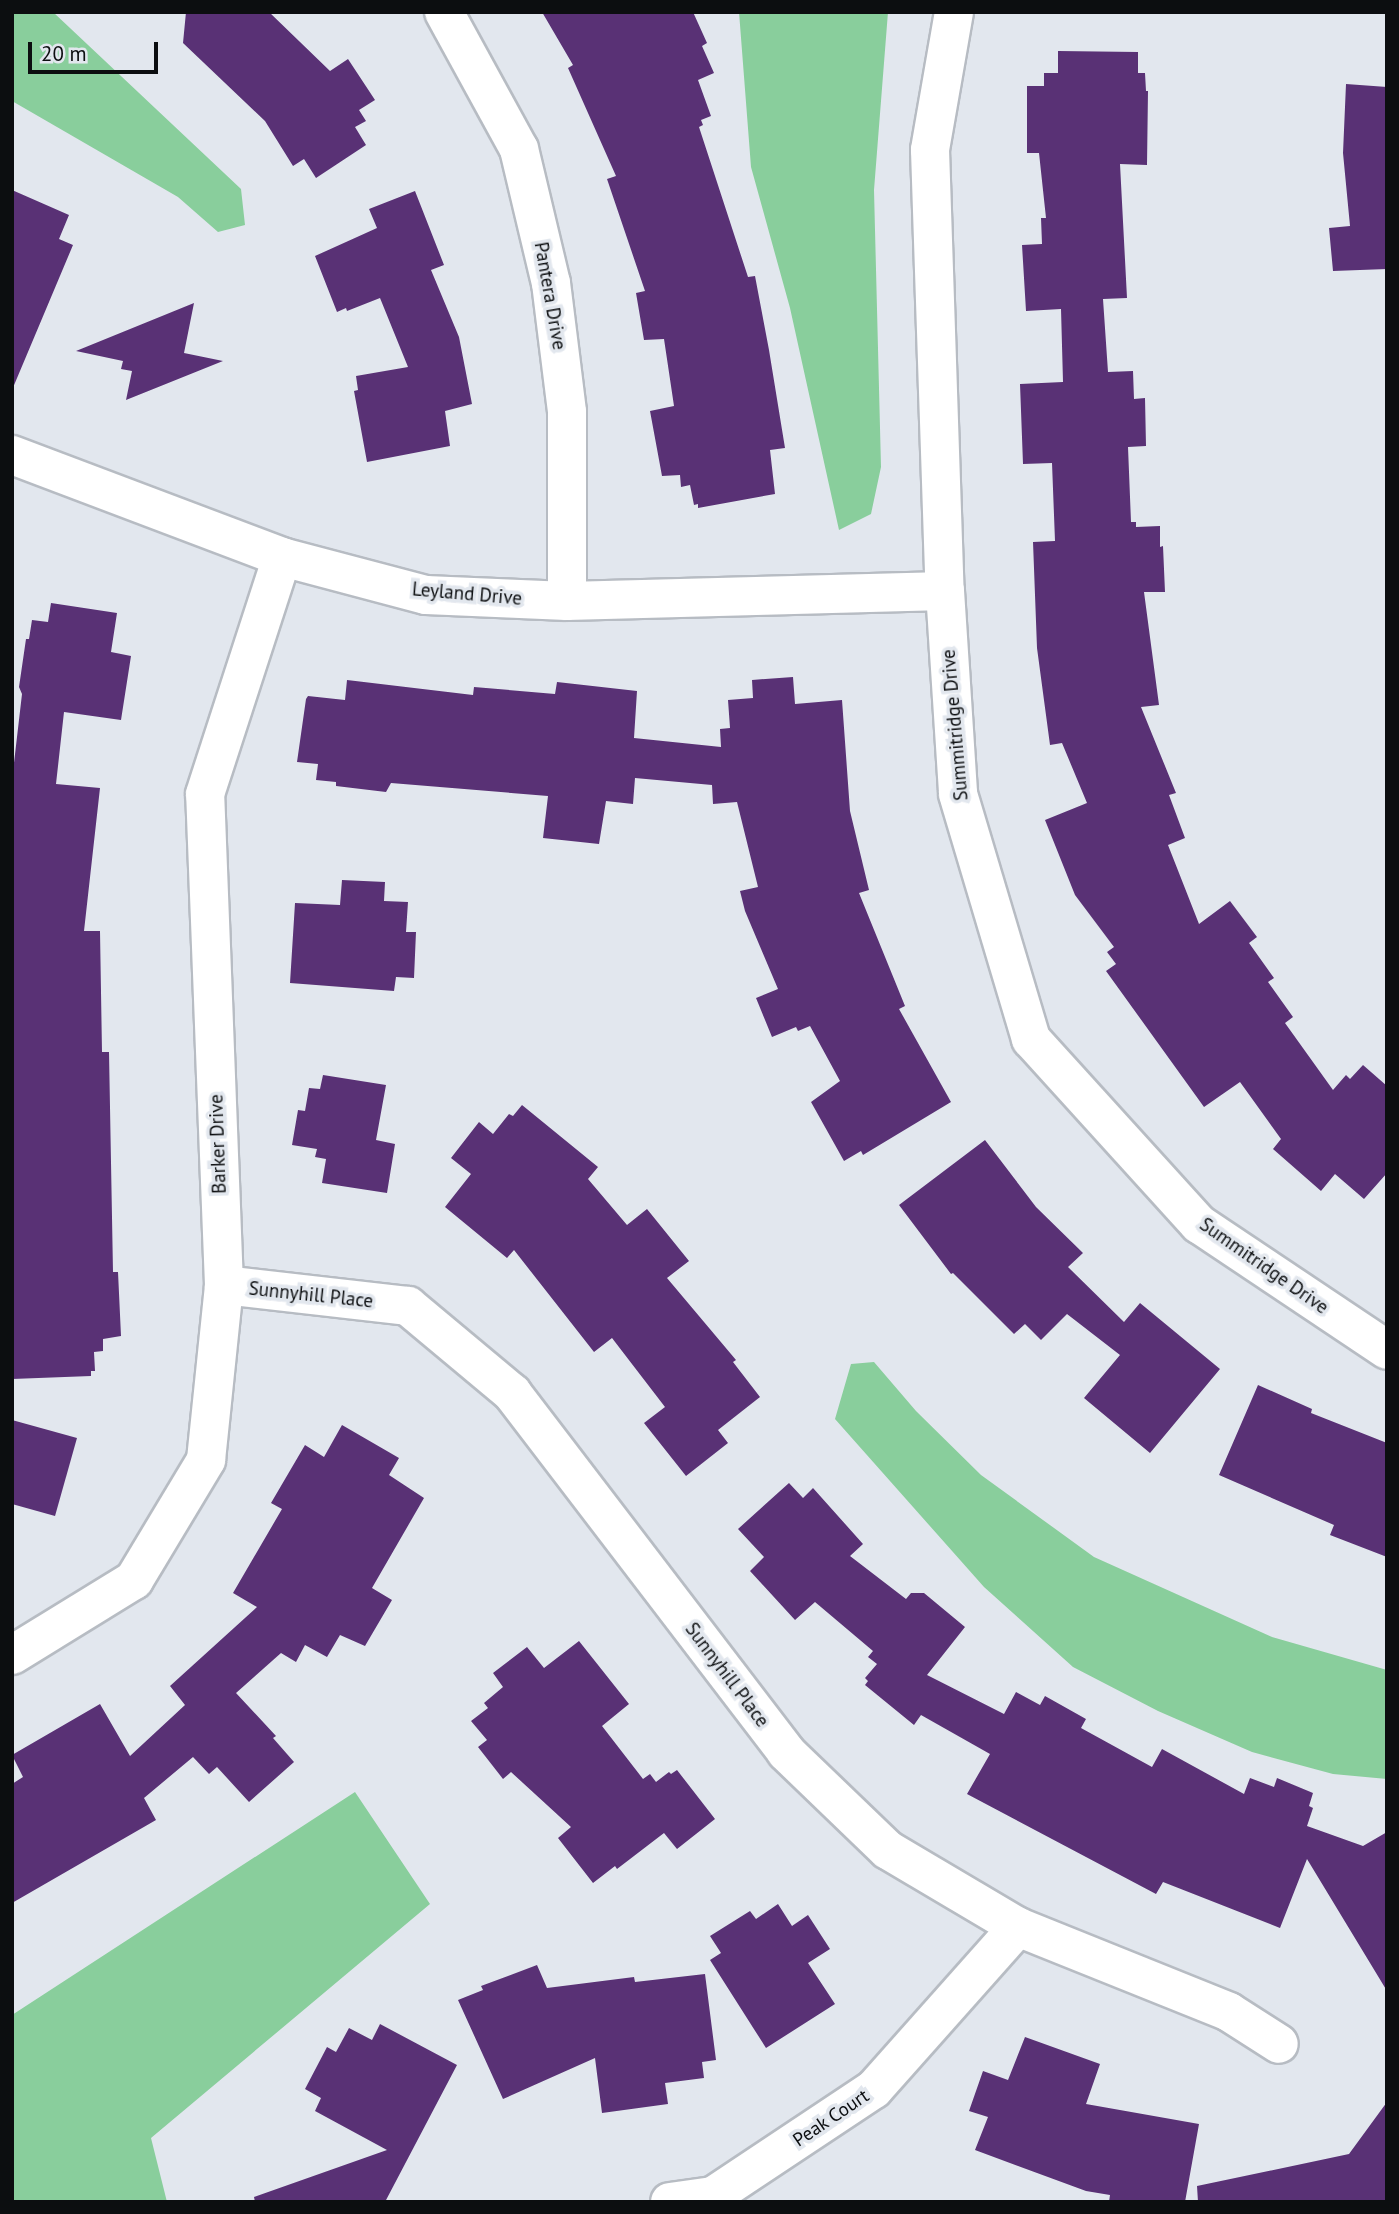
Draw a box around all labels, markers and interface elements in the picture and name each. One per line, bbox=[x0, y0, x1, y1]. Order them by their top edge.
scale bar bbox=[32, 28, 161, 72]
text: 20 m bbox=[41, 40, 87, 67]
street label: Pantera Drive bbox=[529, 240, 571, 352]
street label: Leyland Drive bbox=[411, 578, 523, 610]
street label: Summitridge Drive bbox=[937, 648, 973, 802]
street label: Barker Drive bbox=[205, 1094, 231, 1194]
street label: Summitridge Drive bbox=[1195, 1213, 1333, 1319]
street label: Sunnyhill Place bbox=[248, 1277, 374, 1313]
street label: Sunnyhill Place bbox=[680, 1618, 774, 1732]
street label: Peak Court bbox=[788, 2084, 874, 2152]

